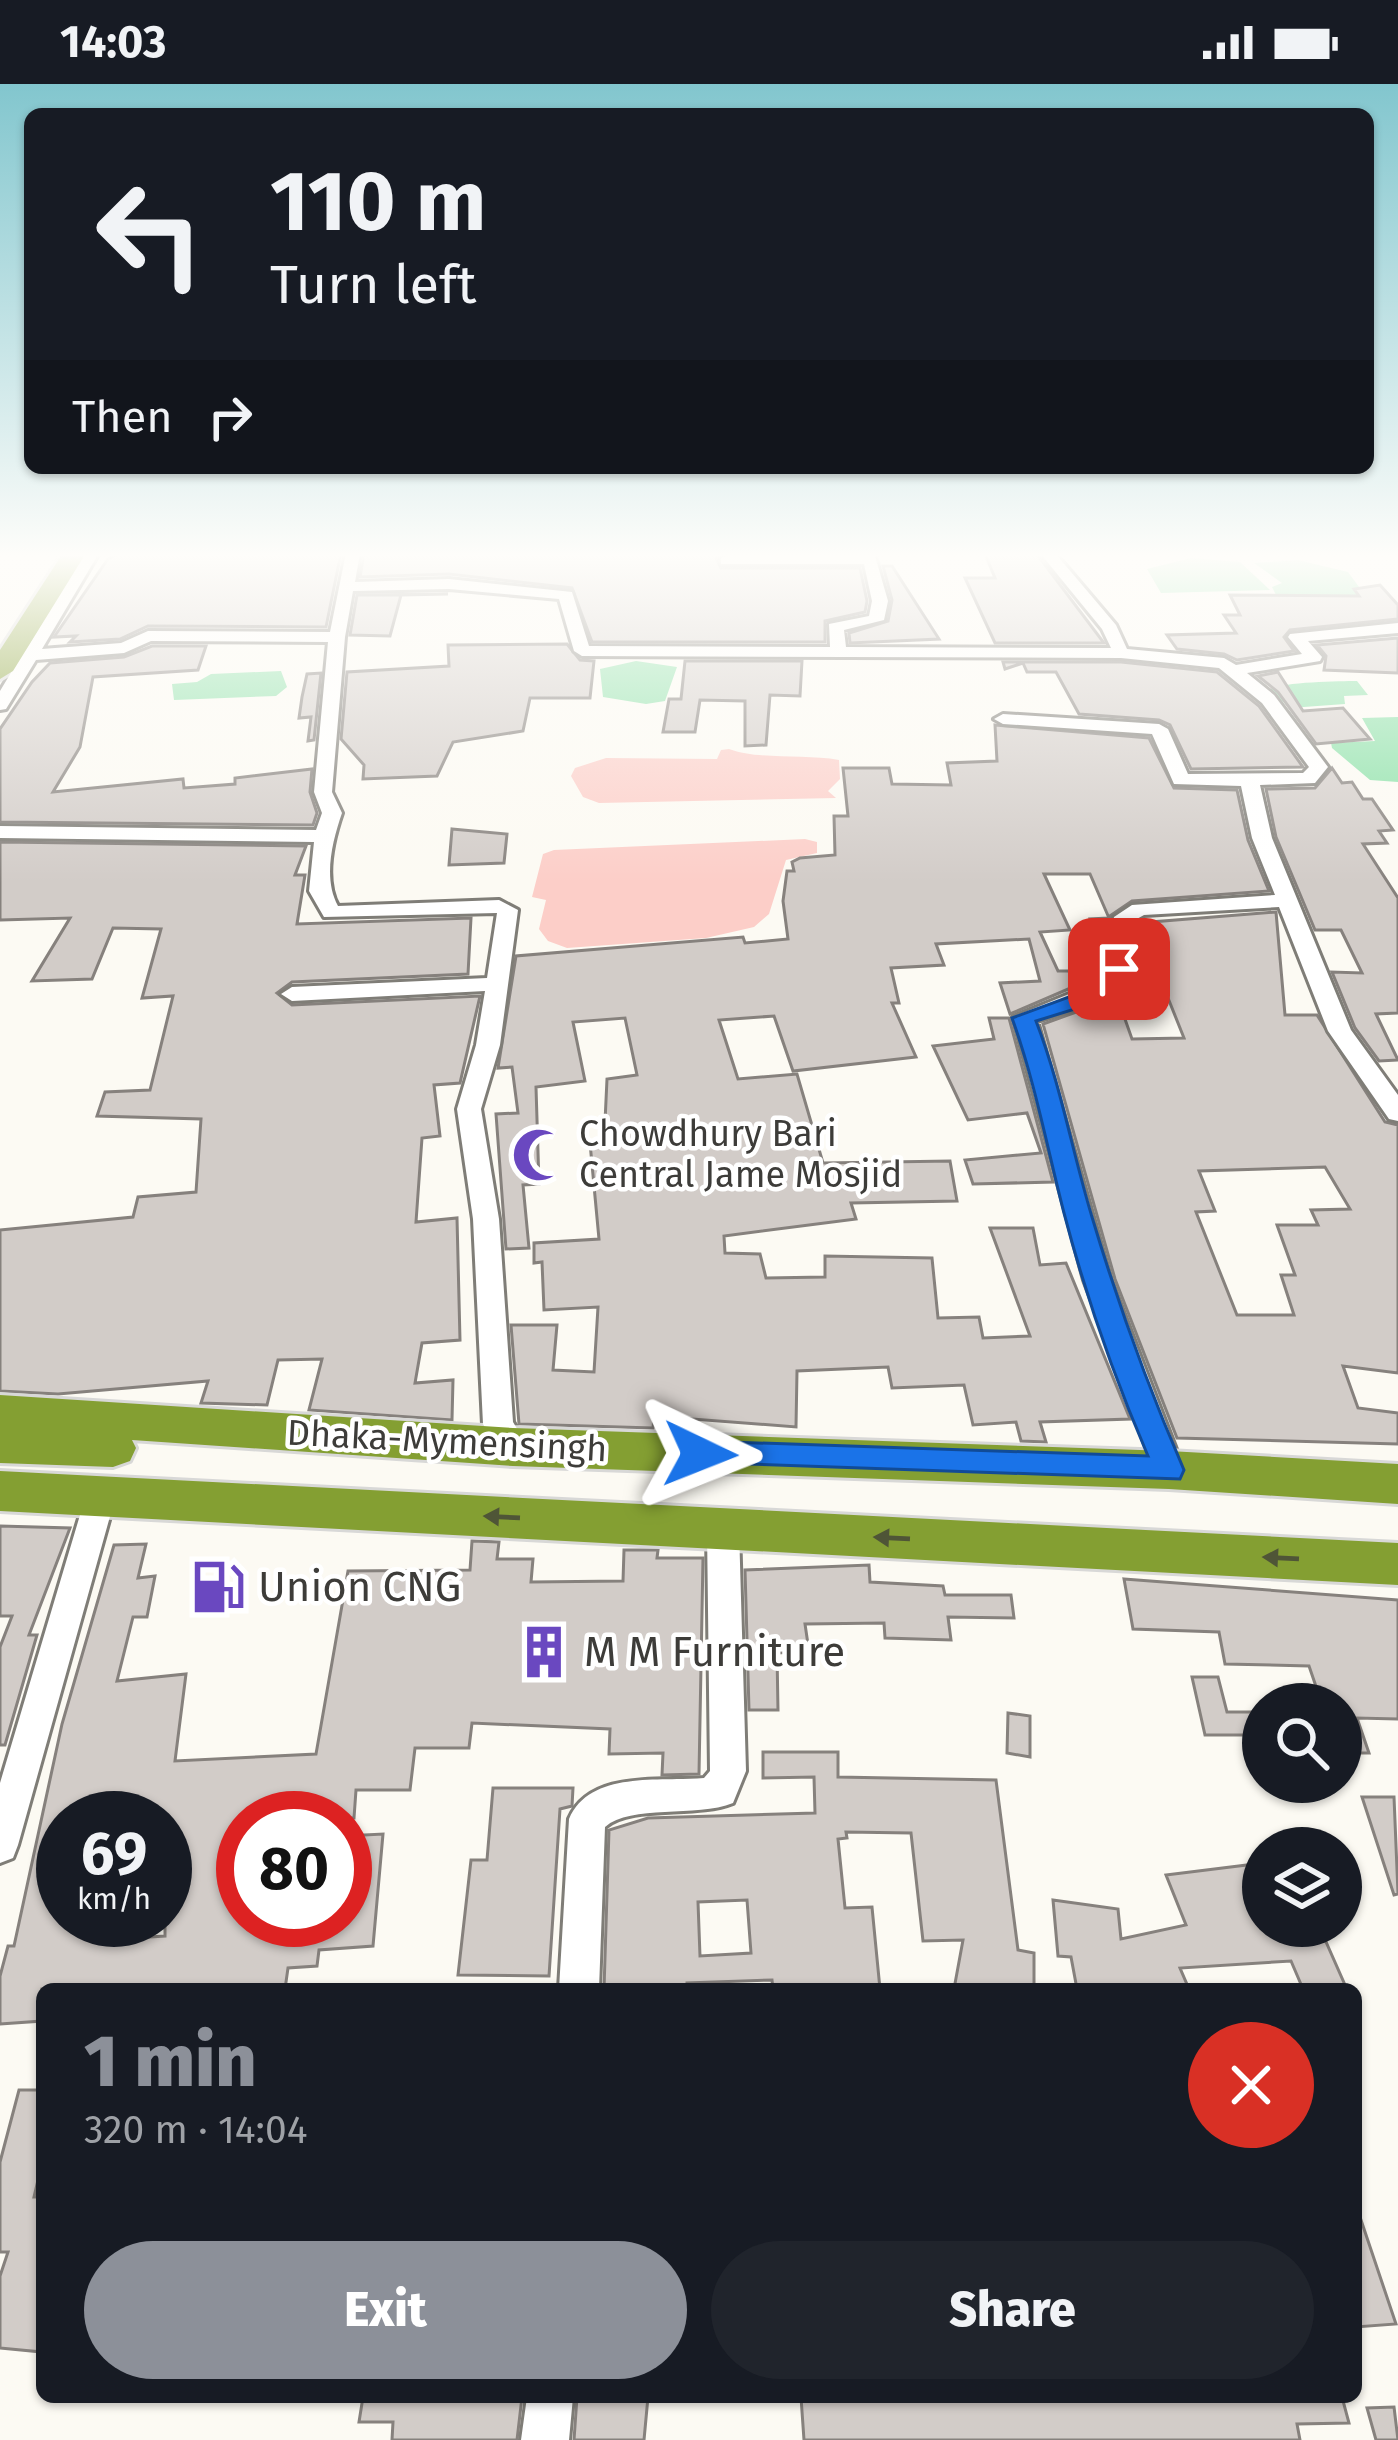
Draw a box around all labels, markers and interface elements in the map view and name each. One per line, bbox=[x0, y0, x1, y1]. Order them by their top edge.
text: 14:03 bbox=[60, 15, 166, 69]
text: 110 m bbox=[270, 151, 486, 252]
icon: left bbox=[72, 156, 228, 312]
text: Turn left bbox=[270, 253, 477, 317]
icon: right bbox=[197, 384, 263, 450]
text: Then bbox=[72, 390, 173, 444]
pin bbox=[1068, 918, 1170, 1020]
icon: arrive bbox=[1086, 936, 1152, 1002]
place label: Chowdhury Bari Central Jame Mosjid bbox=[579, 1112, 902, 1197]
mosque icon: Chowdhury Bari Central Jame Mosjid bbox=[510, 1126, 568, 1184]
position arrow bbox=[637, 1391, 763, 1517]
street label: Dhaka-Mymensingh bbox=[286, 1411, 608, 1471]
one-way arrow bbox=[482, 1507, 520, 1526]
one-way arrow bbox=[872, 1528, 910, 1547]
one-way arrow bbox=[1261, 1548, 1299, 1567]
fuel station icon: Union CNG bbox=[189, 1558, 247, 1616]
place label: Union CNG bbox=[258, 1562, 461, 1612]
building icon: M M Furniture bbox=[515, 1623, 573, 1681]
place label: M M Furniture bbox=[584, 1627, 845, 1677]
map controls bbox=[1242, 1683, 1362, 1947]
button: search bbox=[1242, 1683, 1362, 1803]
speed limit sign: 80 bbox=[216, 1791, 372, 1947]
text: 69 bbox=[81, 1818, 147, 1890]
button: layers bbox=[1242, 1827, 1362, 1947]
text: km/h bbox=[77, 1881, 151, 1917]
text: 1 min bbox=[84, 2019, 257, 2105]
button: close bbox=[1188, 2022, 1314, 2148]
text: 320 m · 14:04 bbox=[84, 2107, 307, 2153]
button: Exit bbox=[84, 2241, 687, 2379]
button: Share bbox=[711, 2241, 1314, 2379]

